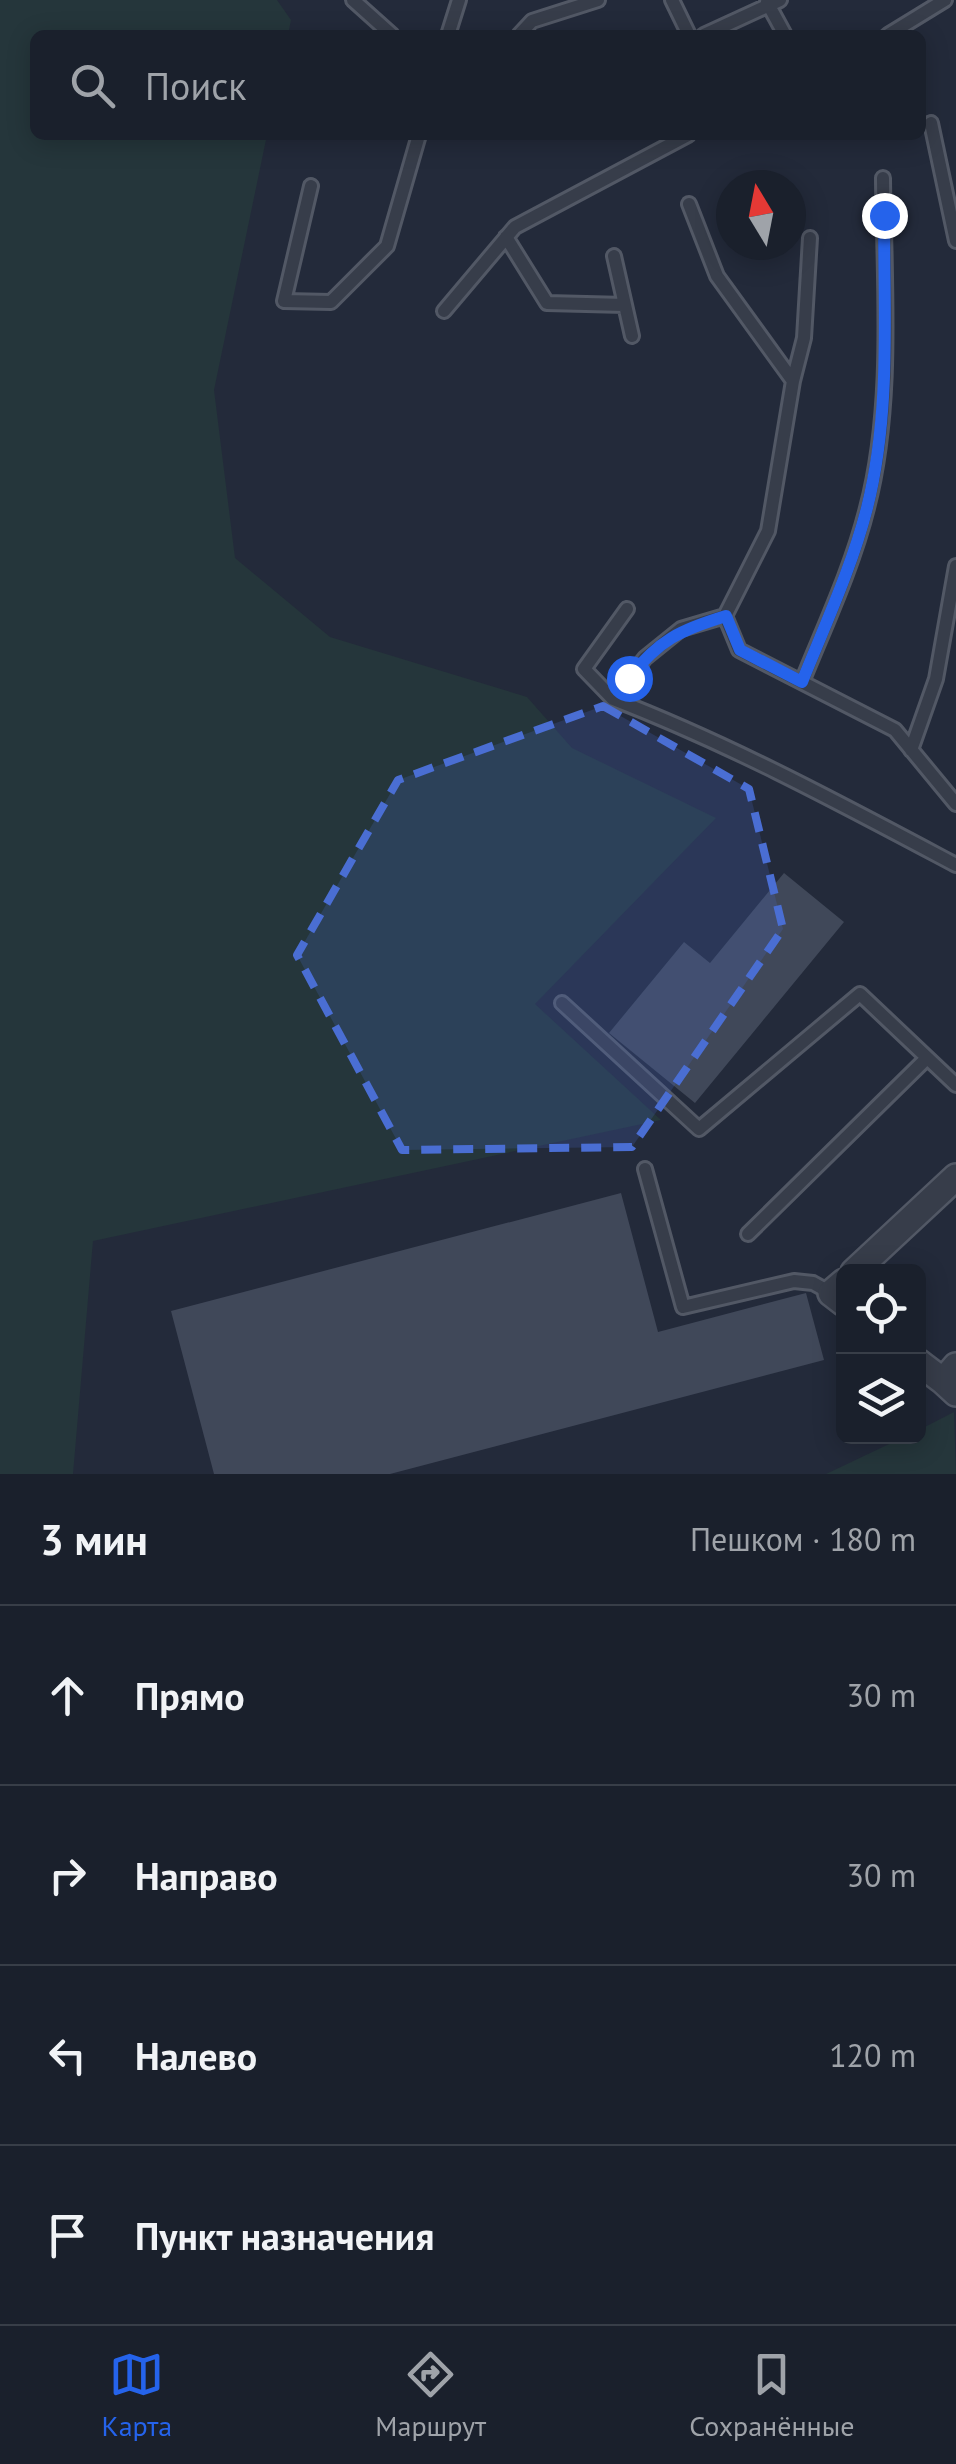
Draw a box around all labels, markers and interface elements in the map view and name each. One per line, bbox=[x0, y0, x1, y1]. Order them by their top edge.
search box bbox=[30, 30, 926, 140]
icon: search bbox=[65, 58, 120, 113]
text: Поиск bbox=[145, 61, 246, 110]
north arrow bbox=[716, 170, 806, 260]
route end bbox=[862, 193, 908, 239]
route start bbox=[607, 656, 653, 702]
map controls bbox=[836, 1264, 926, 1444]
button: locate bbox=[836, 1264, 926, 1354]
button: layers bbox=[836, 1354, 926, 1444]
text: 3 мин bbox=[40, 1512, 148, 1567]
text: Пешком · 180 m bbox=[690, 1518, 916, 1560]
icon: ahead bbox=[40, 1668, 95, 1723]
text: Прямо bbox=[135, 1671, 245, 1720]
text: 30 m bbox=[847, 1674, 916, 1716]
icon: right bbox=[40, 1848, 95, 1903]
text: Направо bbox=[135, 1851, 278, 1900]
text: 30 m bbox=[847, 1854, 916, 1896]
icon: left bbox=[40, 2028, 95, 2083]
text: Налево bbox=[135, 2031, 257, 2080]
text: 120 m bbox=[829, 2034, 916, 2076]
icon: arrive bbox=[40, 2208, 95, 2263]
text: Пункт назначения bbox=[135, 2211, 434, 2260]
tab: Карта bbox=[102, 2347, 172, 2444]
tab: Маршрут bbox=[375, 2347, 486, 2444]
tab: Сохранённые bbox=[689, 2347, 854, 2444]

